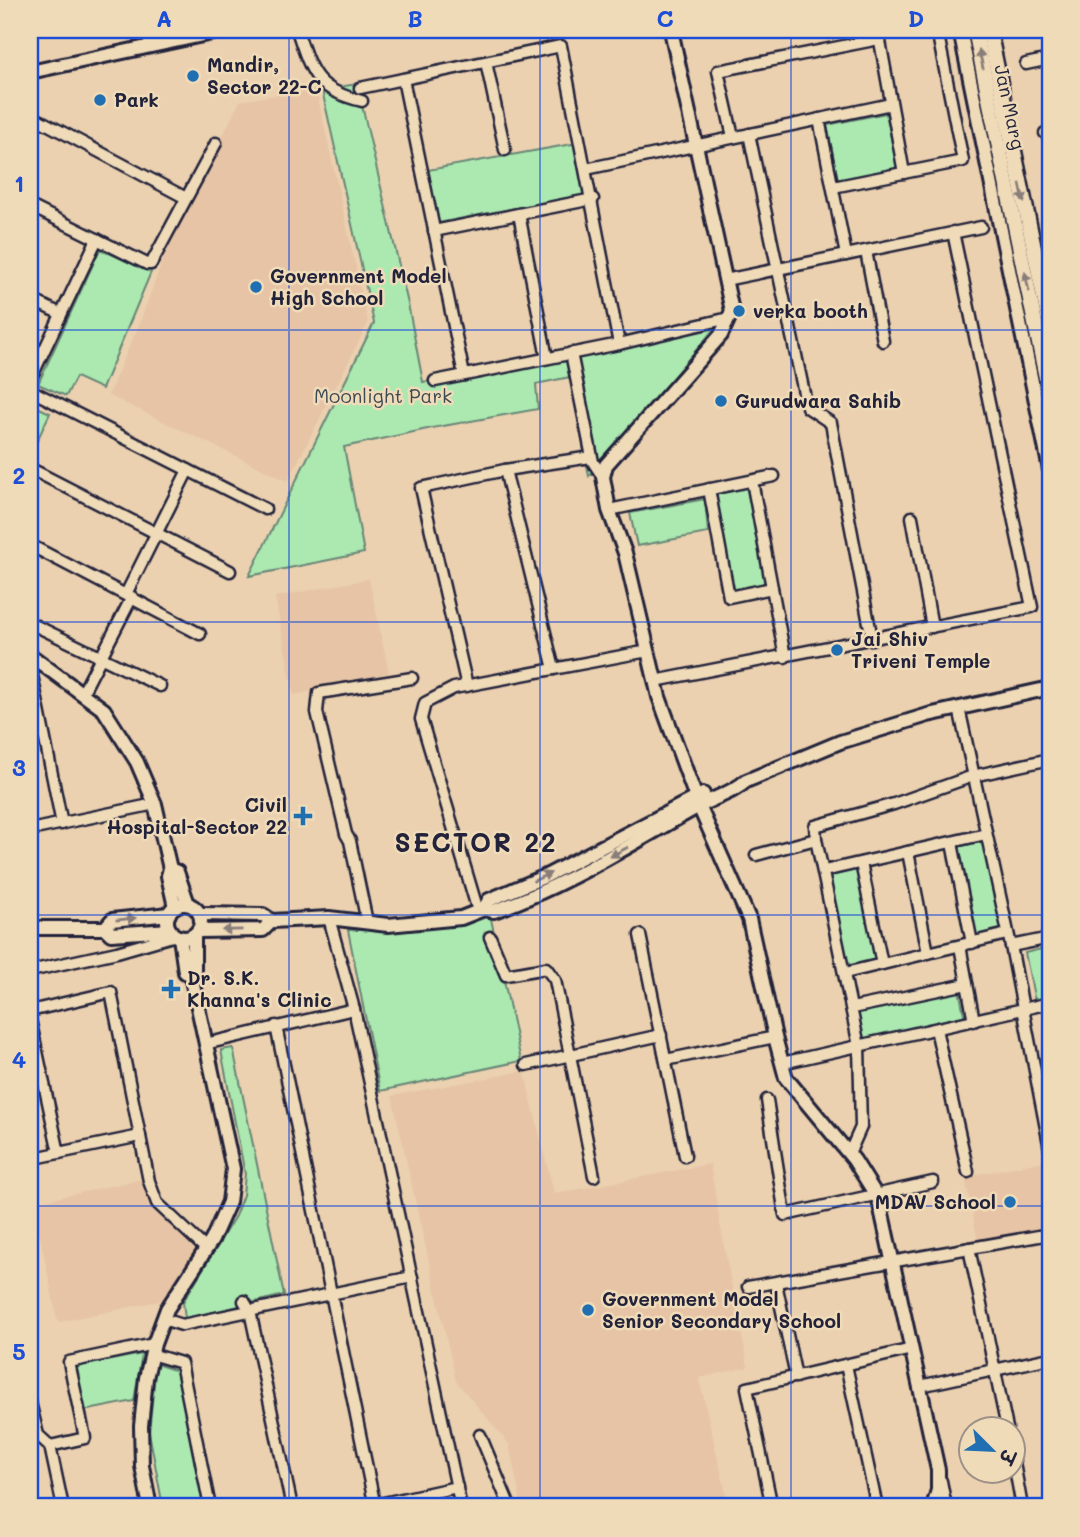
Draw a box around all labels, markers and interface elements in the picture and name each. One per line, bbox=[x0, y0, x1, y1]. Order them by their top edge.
text: A bbox=[156, 3, 172, 33]
text: B bbox=[407, 3, 423, 33]
text: C bbox=[656, 3, 674, 33]
text: D bbox=[908, 3, 924, 33]
one-way arrow bbox=[975, 48, 986, 70]
place label: Mandir, Sector 22-C bbox=[207, 52, 322, 99]
street label: Jan Marg bbox=[989, 62, 1032, 152]
marker: Mandir, Sector 22-C bbox=[185, 68, 201, 84]
place label: Park bbox=[114, 87, 159, 112]
marker: Park bbox=[92, 92, 108, 108]
text: 1 bbox=[14, 168, 24, 198]
one-way arrow bbox=[1017, 182, 1028, 204]
place label: Government Model High School bbox=[270, 263, 447, 310]
one-way arrow bbox=[1021, 271, 1032, 293]
marker: Government Model High School bbox=[248, 279, 264, 295]
place label: verka booth bbox=[753, 298, 868, 323]
marker: verka booth bbox=[731, 303, 747, 319]
park label: Moonlight Park bbox=[314, 383, 452, 408]
place label: Gurudwara Sahib bbox=[735, 388, 901, 413]
marker: Gurudwara Sahib bbox=[713, 393, 729, 409]
text: 2 bbox=[13, 460, 25, 490]
place label: Jai Shiv Triveni Temple bbox=[851, 626, 990, 673]
marker: Jai Shiv Triveni Temple bbox=[829, 642, 845, 658]
text: 3 bbox=[12, 752, 26, 782]
place label: Civil Hospital-Sector 22 bbox=[106, 792, 287, 839]
marker: Civil Hospital-Sector 22 bbox=[293, 806, 313, 826]
district label: SECTOR 22 bbox=[394, 825, 558, 859]
one-way arrow bbox=[609, 846, 628, 858]
one-way arrow bbox=[532, 871, 552, 883]
one-way arrow bbox=[115, 913, 137, 924]
one-way arrow bbox=[220, 924, 242, 936]
place label: Dr. S.K. Khanna's Clinic bbox=[187, 965, 332, 1012]
marker: Dr. S.K. Khanna's Clinic bbox=[161, 979, 181, 999]
text: 4 bbox=[12, 1044, 26, 1074]
place label: MDAV School bbox=[875, 1189, 996, 1214]
marker: MDAV School bbox=[1002, 1194, 1018, 1210]
place label: Government Model Senior Secondary School bbox=[602, 1286, 841, 1333]
marker: Government Model Senior Secondary School bbox=[580, 1302, 596, 1318]
text: 5 bbox=[12, 1336, 26, 1366]
north arrow bbox=[958, 1414, 1028, 1484]
text: उ bbox=[993, 1444, 1023, 1470]

